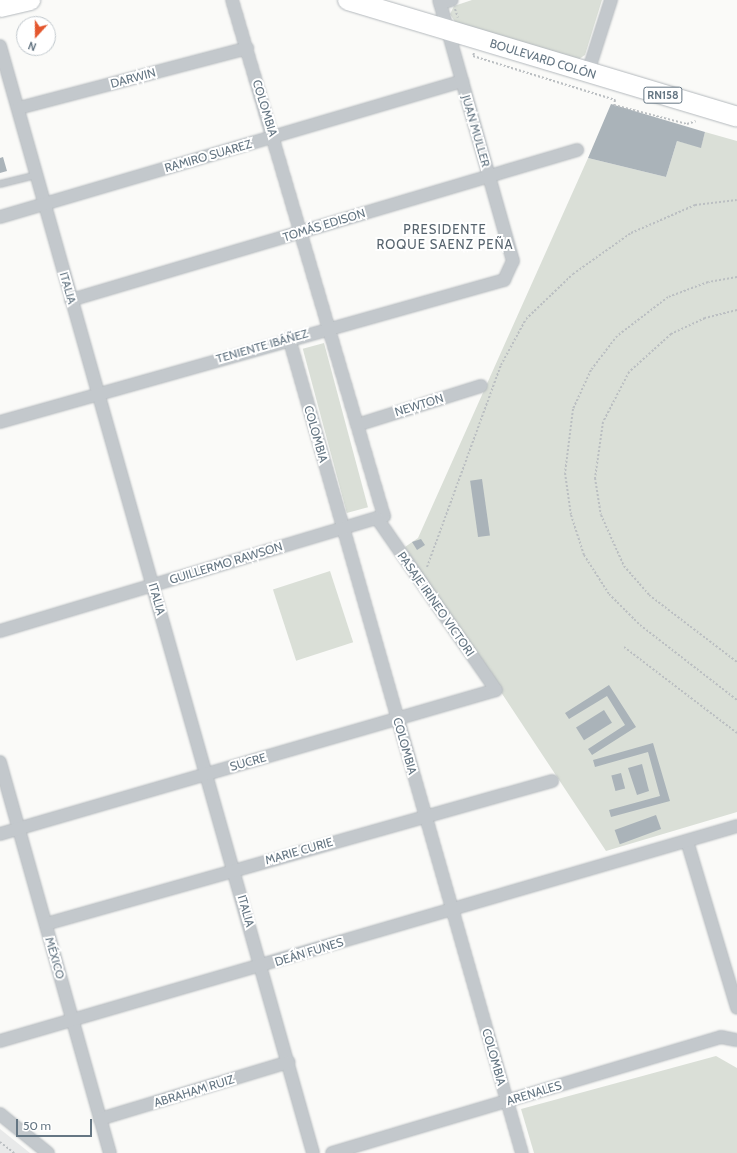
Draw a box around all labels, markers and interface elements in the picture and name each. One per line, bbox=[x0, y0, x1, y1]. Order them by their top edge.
north arrow bbox=[16, 16, 56, 56]
street label: BOULEVARD COLÓN bbox=[488, 36, 598, 82]
text: N bbox=[26, 38, 38, 54]
street label: DARWIN bbox=[109, 65, 157, 91]
street label: COLOMBIA bbox=[250, 78, 280, 138]
road number: RN158 bbox=[643, 86, 683, 104]
street label: JUAN MULLER bbox=[459, 93, 493, 169]
street label: RAMIRO SUAREZ bbox=[163, 137, 253, 175]
street label: TOMÁS EDISON bbox=[281, 206, 367, 244]
district label: PRESIDENTE ROQUE SAENZ PEÑA bbox=[376, 222, 514, 253]
street label: ITALIA bbox=[57, 270, 79, 306]
street label: TENIENTE IBÁÑEZ bbox=[215, 326, 309, 366]
street label: NEWTON bbox=[393, 391, 445, 419]
street label: COLOMBIA bbox=[301, 404, 331, 464]
street label: GUILLERMO RAWSON bbox=[168, 539, 284, 587]
street label: PASAJE IRINEO VICTORI bbox=[394, 549, 478, 659]
street label: ITALIA bbox=[146, 581, 168, 617]
street label: COLOMBIA bbox=[390, 716, 420, 776]
street label: SUCRE bbox=[228, 750, 268, 774]
street label: MARIE CURIE bbox=[263, 834, 335, 868]
street label: ITALIA bbox=[235, 893, 257, 929]
street label: MÉXICO bbox=[42, 935, 68, 981]
street label: DEÁN FUNES bbox=[273, 935, 345, 969]
street label: COLOMBIA bbox=[479, 1027, 509, 1087]
street label: ABRAHAM RUIZ bbox=[152, 1072, 236, 1110]
street label: ARENALES bbox=[505, 1078, 563, 1108]
scale bar bbox=[18, 1111, 94, 1137]
text: 50 m bbox=[23, 1118, 51, 1133]

